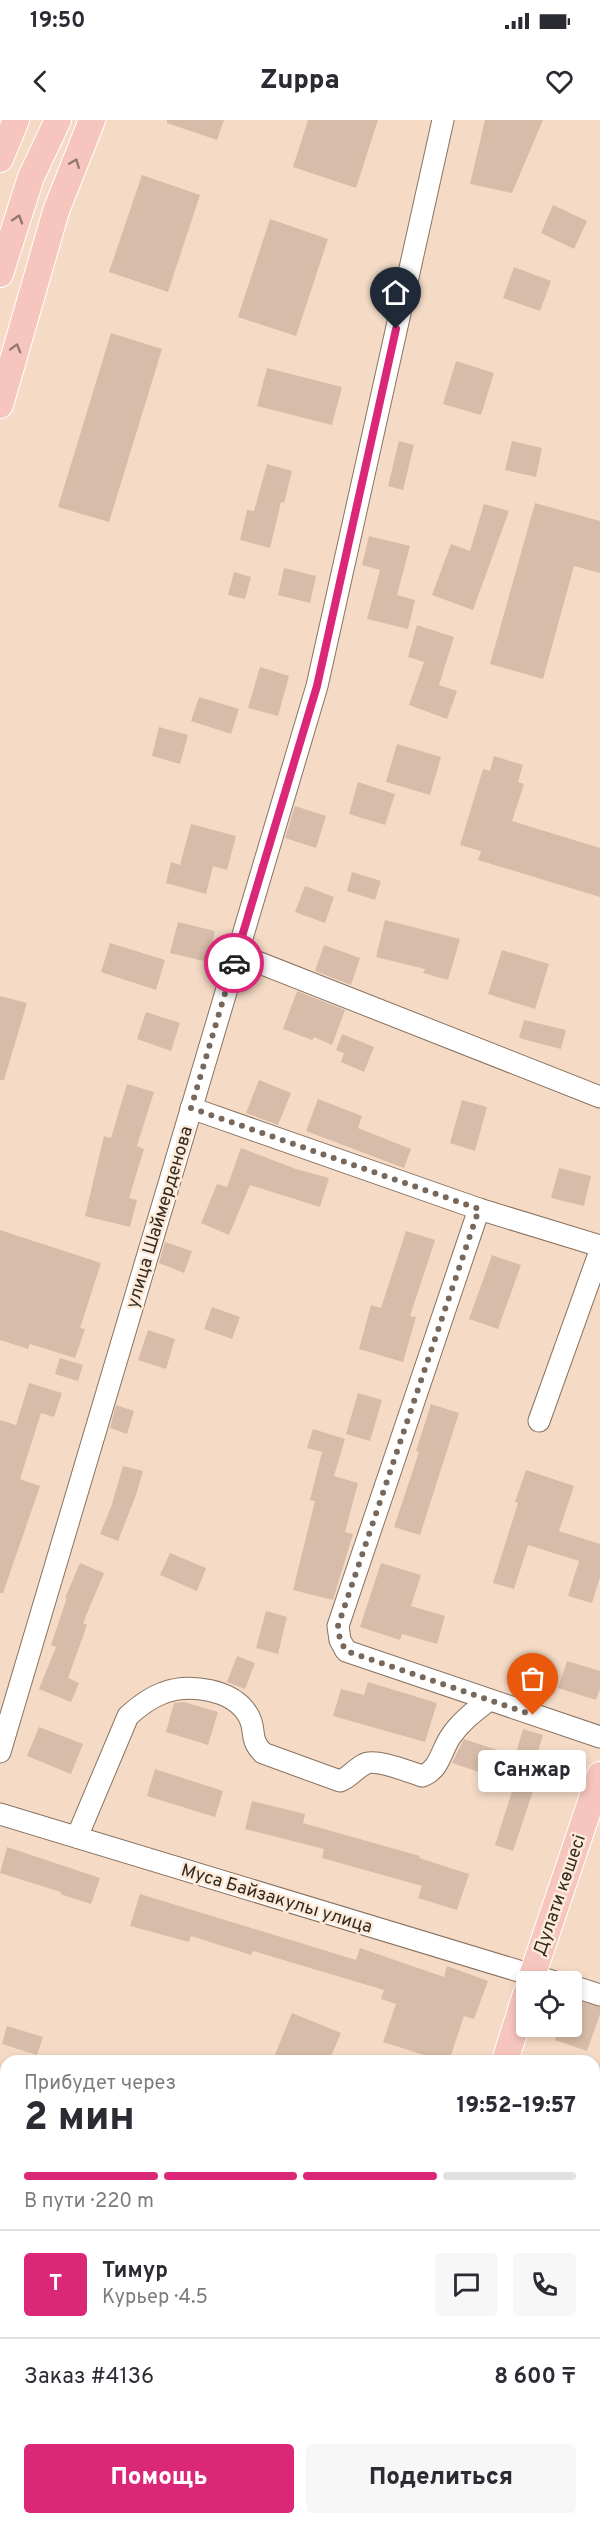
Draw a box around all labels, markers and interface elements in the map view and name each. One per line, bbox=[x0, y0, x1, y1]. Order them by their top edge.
text: 19:50 bbox=[30, 8, 86, 35]
text: Zuppa bbox=[260, 64, 340, 98]
icon: back bbox=[24, 65, 57, 98]
icon: heart bbox=[543, 65, 576, 98]
one-way arrow bbox=[68, 158, 80, 169]
one-way arrow bbox=[11, 214, 23, 225]
pin bbox=[370, 267, 421, 329]
icon: home bbox=[379, 276, 412, 309]
one-way arrow bbox=[9, 344, 21, 354]
courier bbox=[204, 933, 264, 993]
icon: car bbox=[218, 947, 251, 980]
street label: улица Шаймерденова bbox=[122, 1124, 199, 1311]
pin bbox=[507, 1653, 558, 1715]
icon: bag bbox=[516, 1662, 549, 1695]
callout: Санжар bbox=[479, 1751, 587, 1793]
text: Санжар bbox=[493, 1758, 571, 1784]
street label: Дулати көшесі bbox=[529, 1832, 592, 1959]
street label: Муса Байзакулы улица bbox=[178, 1859, 375, 1940]
map controls bbox=[516, 1971, 582, 2037]
button: locate bbox=[516, 1971, 582, 2037]
text: Прибудет через bbox=[24, 2071, 176, 2097]
text: 19:52–19:57 bbox=[457, 2093, 576, 2120]
text: 2 мин bbox=[24, 2095, 135, 2144]
text: В пути · 220 m bbox=[24, 2189, 154, 2215]
button: chat bbox=[435, 2253, 498, 2316]
button: phone bbox=[513, 2253, 576, 2316]
text: Тимур bbox=[102, 2258, 168, 2285]
text: Т bbox=[49, 2271, 62, 2298]
text: Курьер · 4.5 bbox=[102, 2285, 208, 2311]
text: Заказ #4136 bbox=[24, 2364, 154, 2391]
text: 8 600 ₸ bbox=[494, 2364, 576, 2391]
button: Помощь bbox=[24, 2444, 294, 2513]
button: Поделиться bbox=[306, 2444, 576, 2513]

